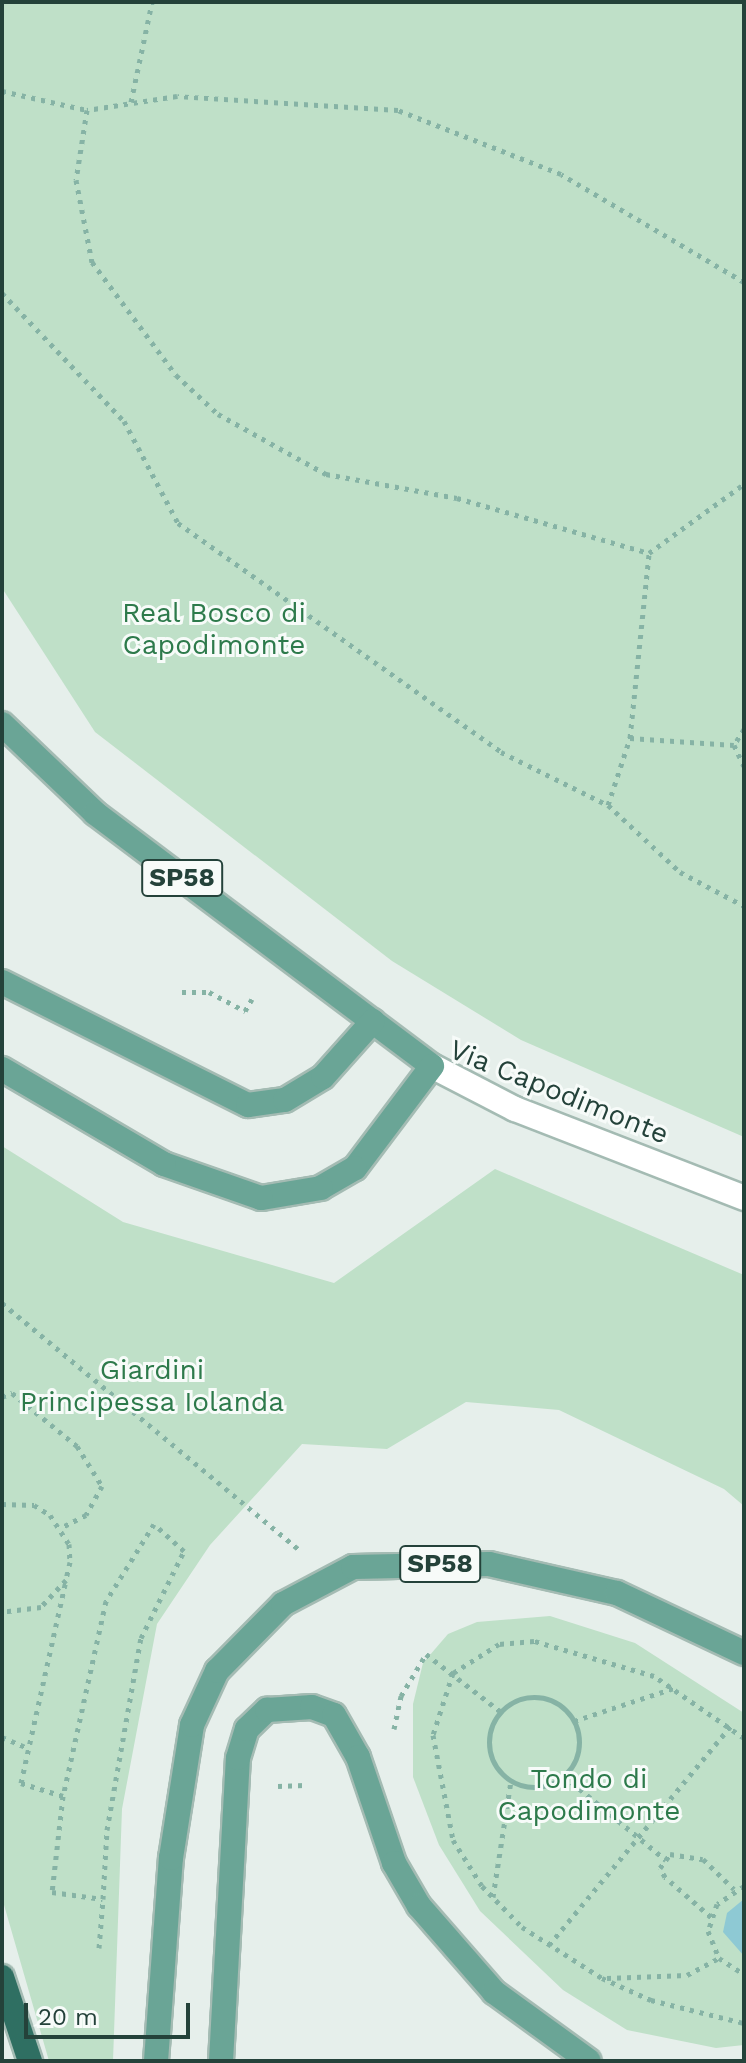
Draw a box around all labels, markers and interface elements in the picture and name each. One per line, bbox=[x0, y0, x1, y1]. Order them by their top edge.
park label: Real Bosco di Capodimonte bbox=[121, 596, 307, 662]
road number: SP58 bbox=[140, 856, 224, 900]
street label: Via Capodimonte bbox=[444, 1033, 674, 1151]
park label: Giardini Principessa Iolanda bbox=[19, 1353, 285, 1419]
road number: SP58 bbox=[398, 1542, 482, 1586]
park label: Tondo di Capodimonte bbox=[498, 1762, 680, 1828]
scale bar bbox=[28, 1987, 194, 2037]
text: 20 m bbox=[38, 2003, 98, 2031]

